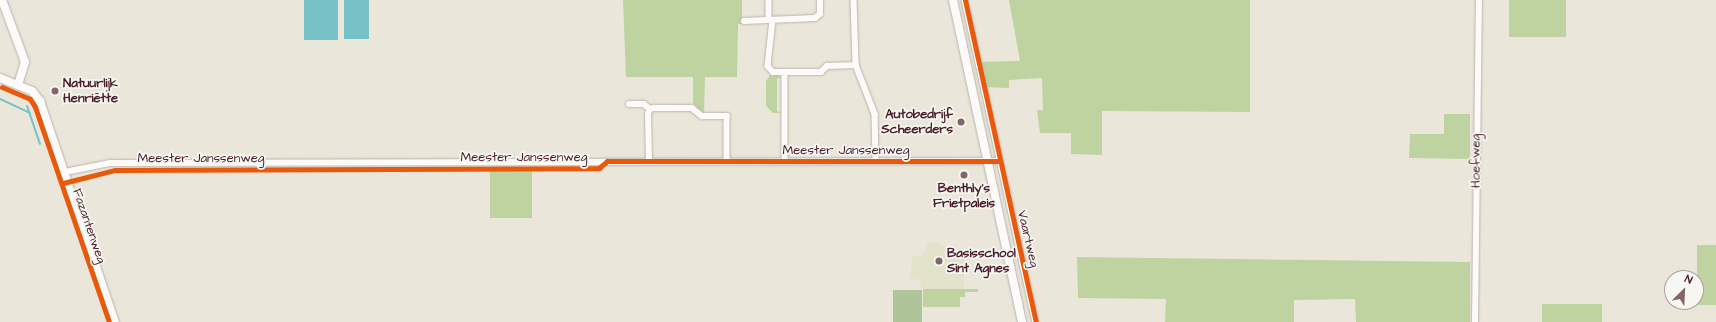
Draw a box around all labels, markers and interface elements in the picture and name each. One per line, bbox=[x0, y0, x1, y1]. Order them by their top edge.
place label: Natuurlijk Henriëtte bbox=[63, 76, 118, 107]
marker: Natuurlijk Henriëtte bbox=[50, 86, 60, 96]
place label: Autobedrijf Scheerders bbox=[881, 107, 953, 138]
marker: Autobedrijf Scheerders bbox=[956, 117, 966, 127]
street label: Hoefweg bbox=[1468, 134, 1484, 188]
street label: Meester Janssenweg bbox=[783, 142, 909, 158]
street label: Meester Janssenweg bbox=[461, 149, 587, 165]
street label: Meester Janssenweg bbox=[138, 150, 264, 166]
marker: Benthly's Frietpaleis bbox=[959, 170, 969, 180]
place label: Benthly's Frietpaleis bbox=[933, 181, 995, 212]
street label: Fazantenweg bbox=[69, 186, 109, 266]
street label: Vaartweg bbox=[1014, 209, 1042, 269]
place label: Basisschool Sint Agnes bbox=[947, 246, 1016, 277]
marker: Basisschool Sint Agnes bbox=[934, 256, 944, 266]
north arrow bbox=[1664, 270, 1704, 310]
text: N bbox=[1682, 271, 1695, 288]

